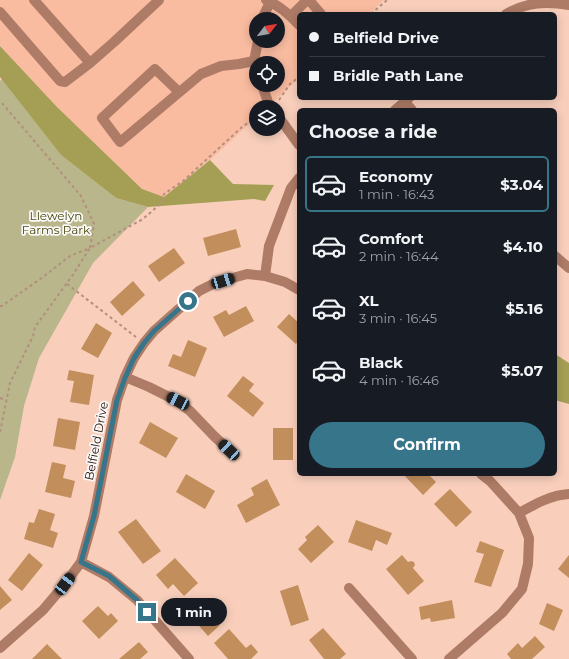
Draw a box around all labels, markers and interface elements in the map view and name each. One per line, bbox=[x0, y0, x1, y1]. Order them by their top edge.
north arrow bbox=[249, 12, 285, 48]
map controls bbox=[249, 12, 285, 136]
text: Belfield Drive bbox=[333, 28, 439, 47]
button: locate bbox=[249, 56, 285, 92]
text: Bridle Path Lane bbox=[333, 66, 463, 85]
button: layers bbox=[249, 100, 285, 136]
text: Choose a ride bbox=[309, 121, 437, 143]
icon: car bbox=[311, 166, 347, 202]
text: Economy bbox=[359, 167, 432, 186]
text: $3.04 bbox=[500, 175, 543, 194]
text: 1 min · 16:43 bbox=[359, 186, 434, 202]
park label: Llewelyn Farms Park bbox=[22, 208, 91, 237]
icon: car bbox=[311, 228, 347, 264]
text: Comfort bbox=[359, 229, 424, 248]
text: $4.10 bbox=[503, 237, 543, 256]
text: 2 min · 16:44 bbox=[359, 248, 439, 264]
car bbox=[210, 272, 236, 290]
icon: car bbox=[311, 290, 347, 326]
text: XL bbox=[359, 291, 378, 310]
route start bbox=[179, 292, 197, 310]
text: $5.16 bbox=[505, 299, 543, 318]
text: 3 min · 16:45 bbox=[359, 310, 437, 326]
icon: car bbox=[311, 352, 347, 388]
text: Black bbox=[359, 353, 403, 372]
text: $5.07 bbox=[501, 361, 543, 380]
text: 4 min · 16:46 bbox=[359, 372, 439, 388]
car bbox=[165, 390, 191, 412]
street label: Belfield Drive bbox=[81, 400, 111, 482]
button: Confirm bbox=[309, 422, 545, 468]
car bbox=[216, 437, 242, 463]
car bbox=[53, 571, 77, 597]
callout: 1 min bbox=[161, 598, 227, 626]
route end bbox=[138, 603, 156, 621]
text: 1 min bbox=[176, 604, 212, 620]

